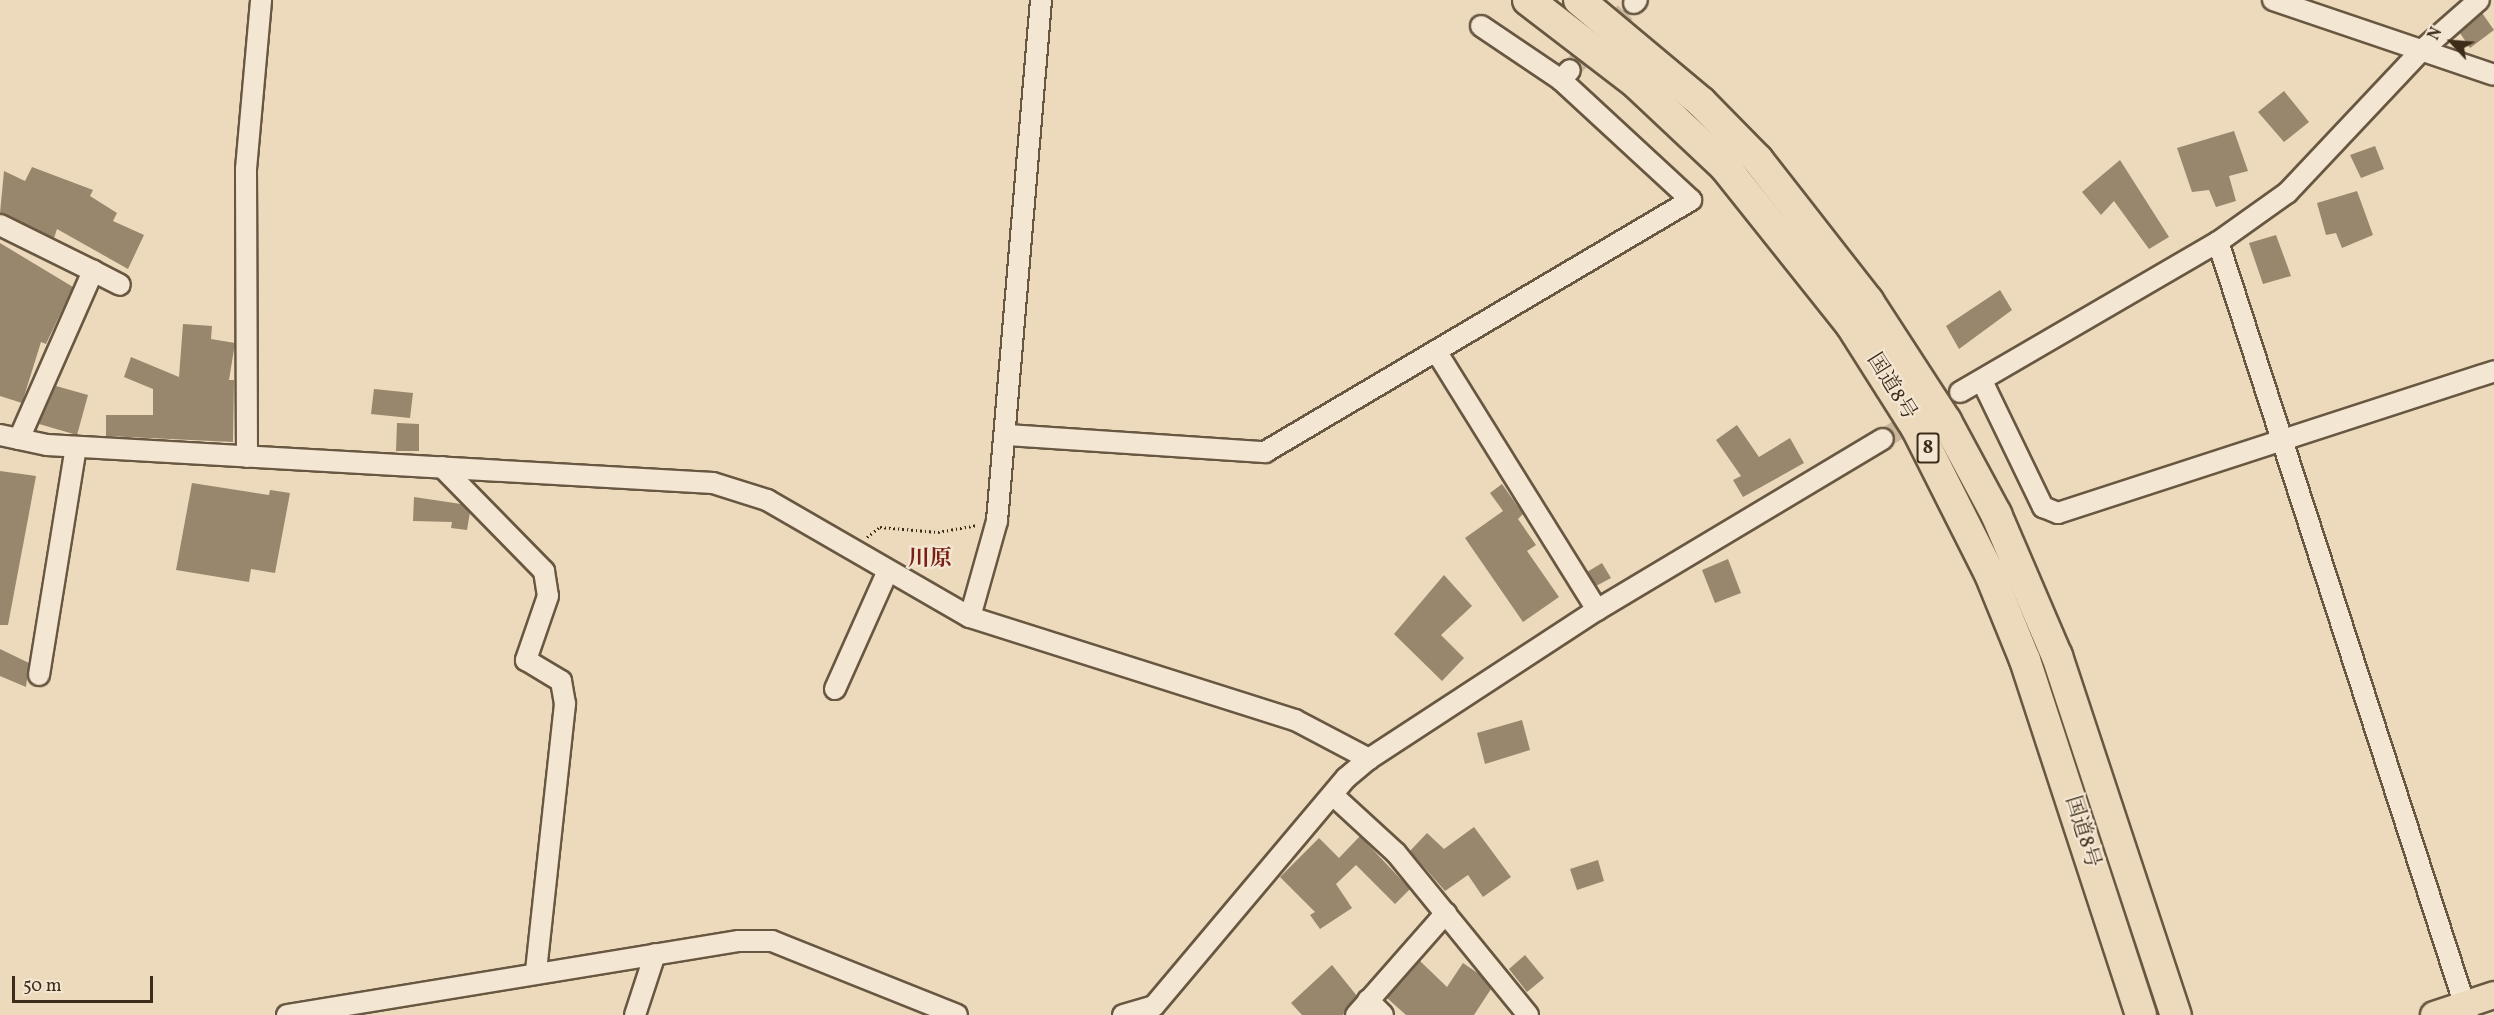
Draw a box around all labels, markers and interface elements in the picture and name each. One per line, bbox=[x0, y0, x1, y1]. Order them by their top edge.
north arrow bbox=[2422, 12, 2482, 72]
text: N bbox=[2423, 24, 2448, 44]
street label: 国道8号 bbox=[1861, 349, 1921, 425]
road number: 8 bbox=[1916, 431, 1940, 465]
district label: 川原 bbox=[908, 547, 952, 573]
street label: 国道8号 bbox=[2059, 793, 2105, 871]
scale bar bbox=[15, 964, 156, 1002]
text: 50 m bbox=[23, 974, 62, 999]

